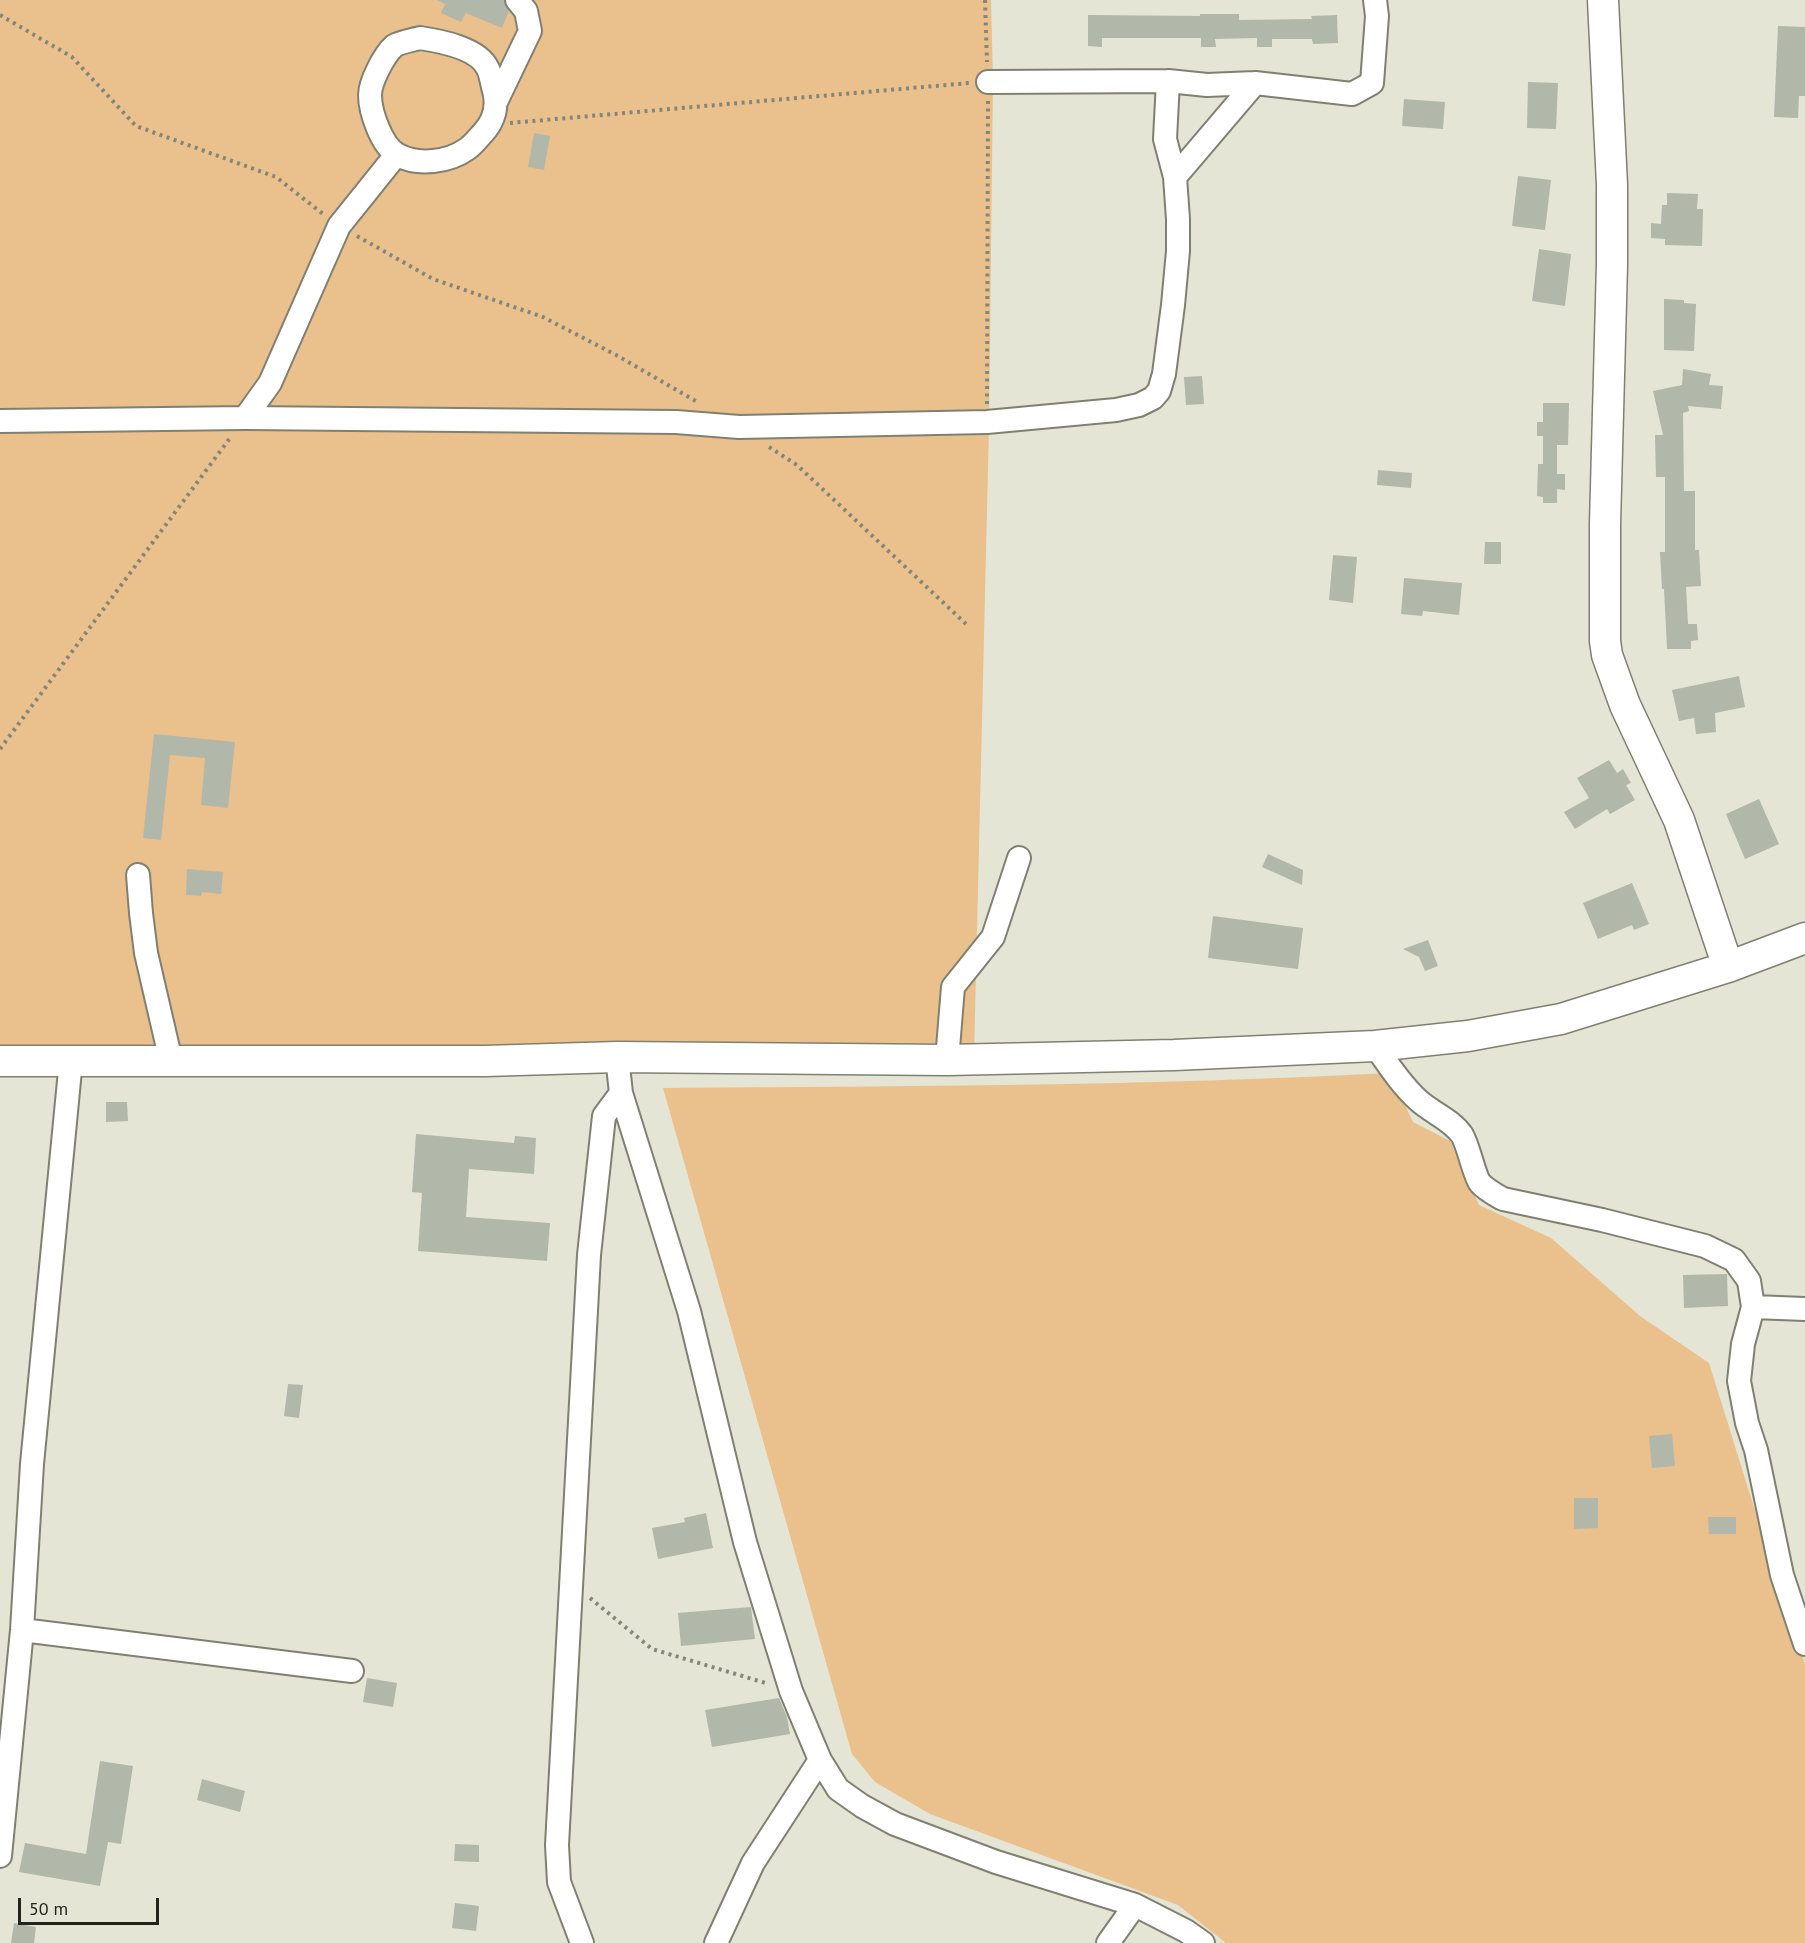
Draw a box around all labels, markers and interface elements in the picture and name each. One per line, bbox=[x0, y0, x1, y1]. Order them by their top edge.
scale bar bbox=[21, 1886, 162, 1924]
text: 50 m bbox=[29, 1897, 68, 1920]

